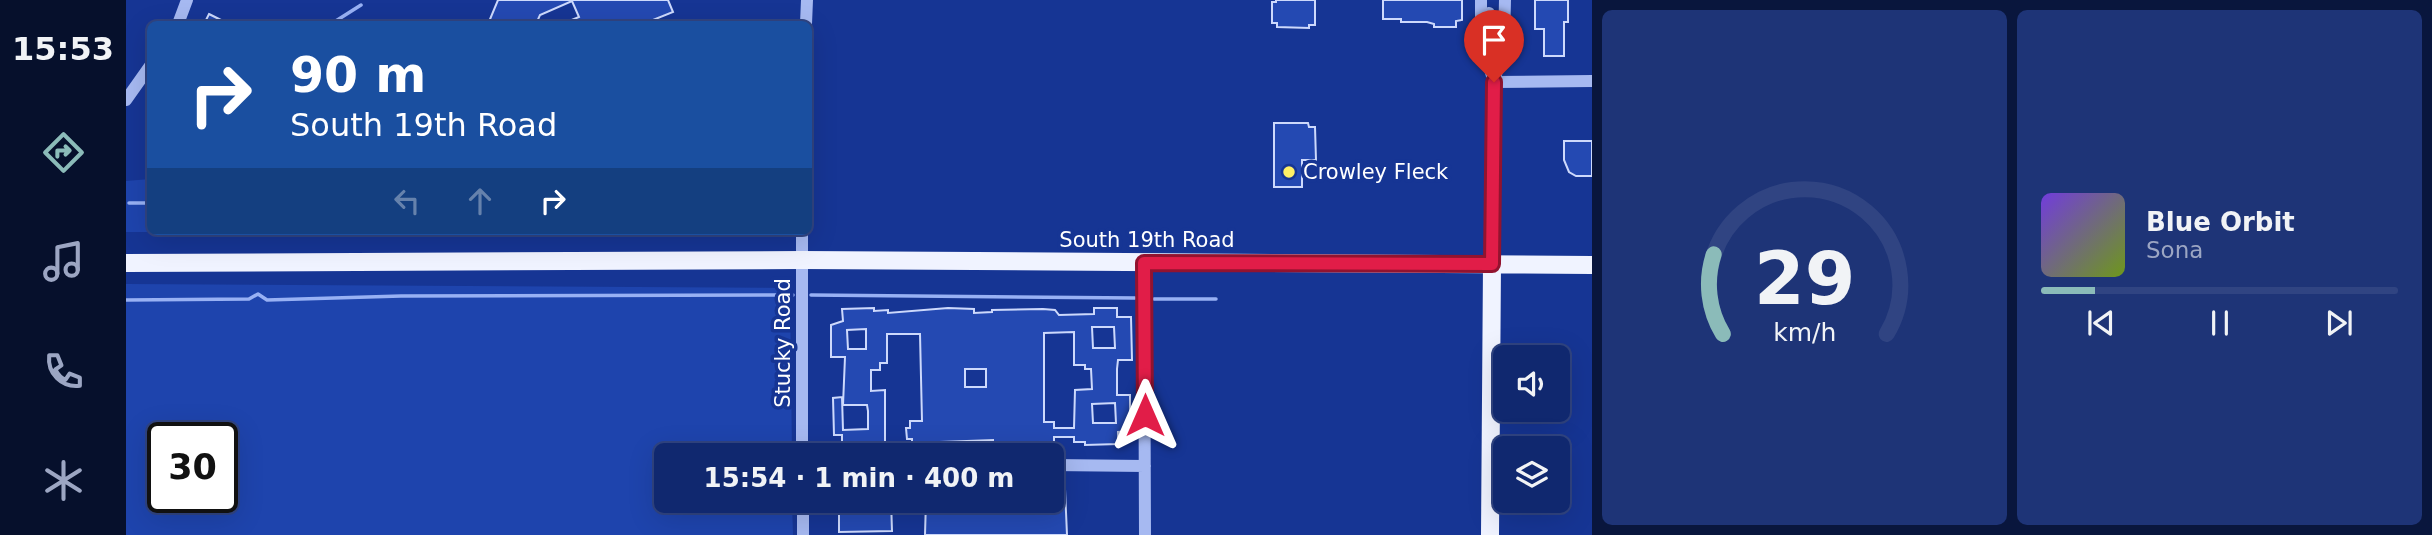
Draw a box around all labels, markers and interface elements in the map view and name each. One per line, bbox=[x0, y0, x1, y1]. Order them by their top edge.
pin bbox=[1464, 10, 1524, 82]
icon: arrive bbox=[1475, 21, 1513, 59]
text: 15:53 bbox=[12, 30, 114, 68]
text: 90 m bbox=[290, 47, 426, 104]
icon: right bbox=[175, 49, 266, 140]
text: South 19th Road bbox=[290, 106, 557, 144]
icon: directions bbox=[39, 128, 88, 177]
place label: Crowley Fleck bbox=[1303, 160, 1449, 184]
marker: Crowley Fleck bbox=[1281, 164, 1297, 180]
icon: left bbox=[388, 182, 426, 220]
icon: ahead bbox=[461, 182, 499, 220]
icon: right bbox=[534, 182, 572, 220]
text: Blue Orbit bbox=[2146, 207, 2295, 237]
street label: South 19th Road bbox=[1059, 228, 1235, 252]
text: 29 bbox=[1754, 236, 1855, 321]
icon: music bbox=[39, 237, 88, 286]
text: Sona bbox=[2146, 237, 2203, 263]
street label: Stucky Road bbox=[771, 278, 795, 408]
icon: previous bbox=[2082, 304, 2120, 342]
icon: pause bbox=[2201, 304, 2239, 342]
icon: next bbox=[2320, 304, 2358, 342]
text: km/h bbox=[1773, 317, 1836, 346]
map controls bbox=[1493, 345, 1570, 513]
button: sound bbox=[1493, 345, 1570, 422]
icon: phone bbox=[39, 347, 88, 396]
position arrow bbox=[1108, 378, 1182, 452]
speed limit sign: 30 bbox=[147, 422, 238, 513]
button: layers bbox=[1493, 436, 1570, 513]
icon: climate bbox=[39, 456, 88, 505]
text: 15:54 · 1 min · 400 m bbox=[704, 463, 1014, 493]

